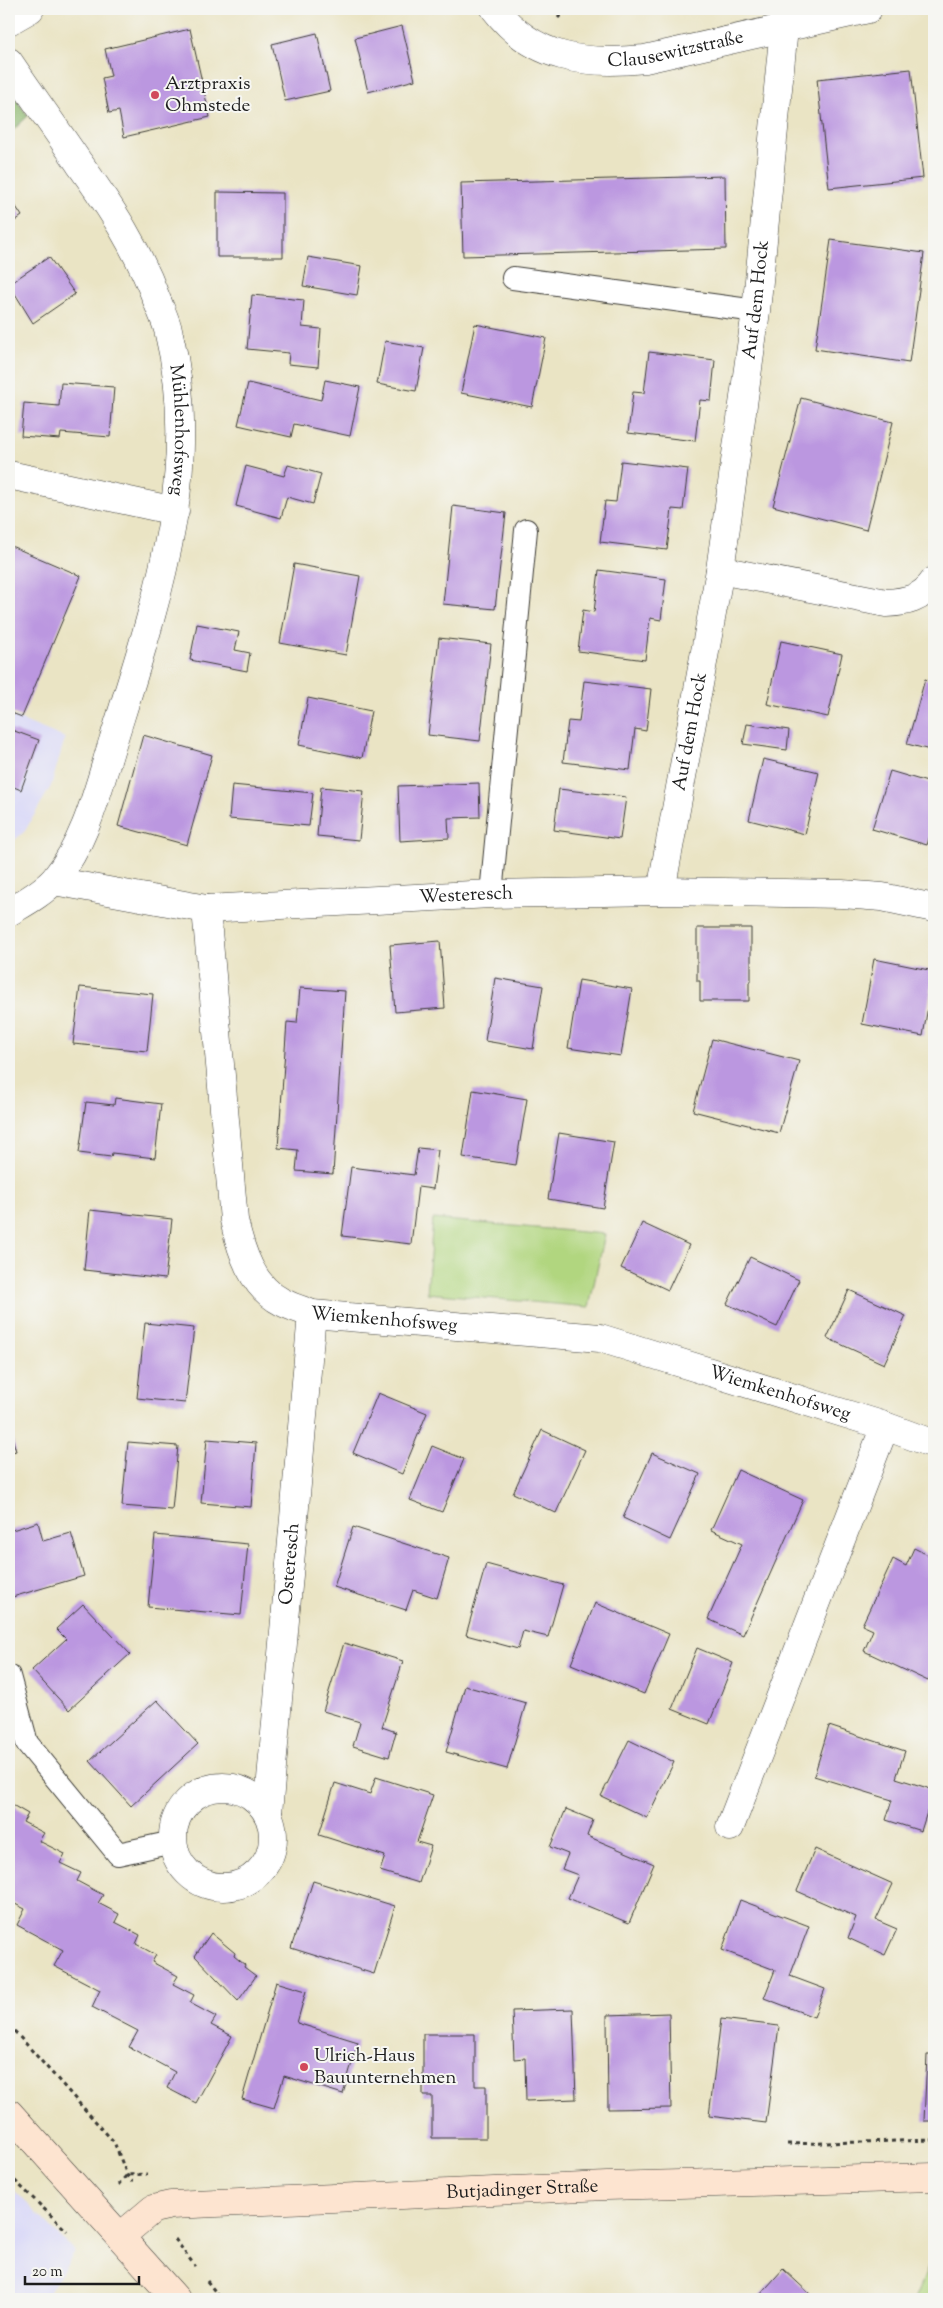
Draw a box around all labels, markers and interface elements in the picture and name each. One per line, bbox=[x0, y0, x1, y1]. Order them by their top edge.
street label: Clausewitzstraße bbox=[607, 24, 746, 75]
place label: Arztpraxis Ohmstede bbox=[165, 71, 251, 120]
marker: Arztpraxis Ohmstede bbox=[149, 89, 161, 101]
street label: Auf dem Hock bbox=[736, 238, 776, 361]
street label: Mühlenhofsweg bbox=[162, 363, 194, 497]
street label: Auf dem Hock bbox=[666, 670, 715, 793]
street label: Westeresch bbox=[418, 880, 513, 911]
street label: Wiemkenhofsweg bbox=[309, 1300, 458, 1340]
street label: Wiemkenhofsweg bbox=[706, 1359, 854, 1428]
street label: Osteresch bbox=[273, 1522, 307, 1606]
place label: Ulrich-Haus Bauunternehmen bbox=[314, 2043, 456, 2092]
marker: Ulrich-Haus Bauunternehmen bbox=[298, 2061, 310, 2073]
street label: Butjadinger Straße bbox=[446, 2173, 599, 2206]
scale bar bbox=[25, 2253, 139, 2285]
text: 20 m bbox=[32, 2262, 63, 2283]

